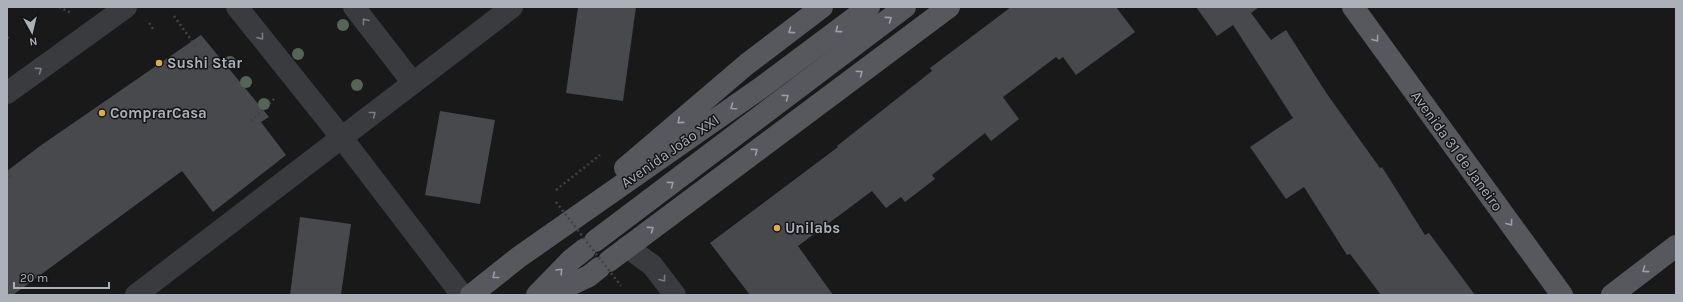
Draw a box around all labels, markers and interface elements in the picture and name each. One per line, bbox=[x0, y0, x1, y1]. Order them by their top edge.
north arrow bbox=[12, 12, 52, 52]
one-way arrow bbox=[885, 16, 892, 23]
one-way arrow bbox=[362, 18, 369, 25]
one-way arrow bbox=[835, 25, 842, 33]
one-way arrow bbox=[789, 26, 796, 33]
one-way arrow bbox=[257, 33, 264, 40]
text: N bbox=[29, 34, 38, 48]
one-way arrow bbox=[1371, 34, 1378, 41]
place label: Sushi Star bbox=[167, 54, 242, 72]
marker: Sushi Star bbox=[154, 58, 164, 68]
one-way arrow bbox=[34, 68, 41, 75]
one-way arrow bbox=[855, 71, 862, 78]
street label: Avenida 31 de Janeiro bbox=[1407, 87, 1507, 215]
one-way arrow bbox=[781, 95, 788, 102]
one-way arrow bbox=[730, 102, 737, 110]
place label: ComprarCasa bbox=[110, 104, 207, 122]
marker: ComprarCasa bbox=[97, 108, 107, 118]
street label: Avenida João XXI bbox=[618, 111, 722, 191]
one-way arrow bbox=[368, 112, 375, 119]
one-way arrow bbox=[677, 117, 684, 124]
one-way arrow bbox=[751, 149, 758, 156]
one-way arrow bbox=[666, 181, 673, 188]
place label: Unilabs bbox=[785, 219, 840, 237]
one-way arrow bbox=[1505, 219, 1512, 226]
marker: Unilabs bbox=[772, 223, 782, 233]
one-way arrow bbox=[647, 227, 654, 234]
scale bar bbox=[14, 264, 109, 290]
one-way arrow bbox=[1642, 265, 1649, 272]
one-way arrow bbox=[555, 268, 563, 276]
text: 20 m bbox=[20, 271, 48, 285]
one-way arrow bbox=[493, 271, 500, 278]
one-way arrow bbox=[658, 274, 665, 281]

